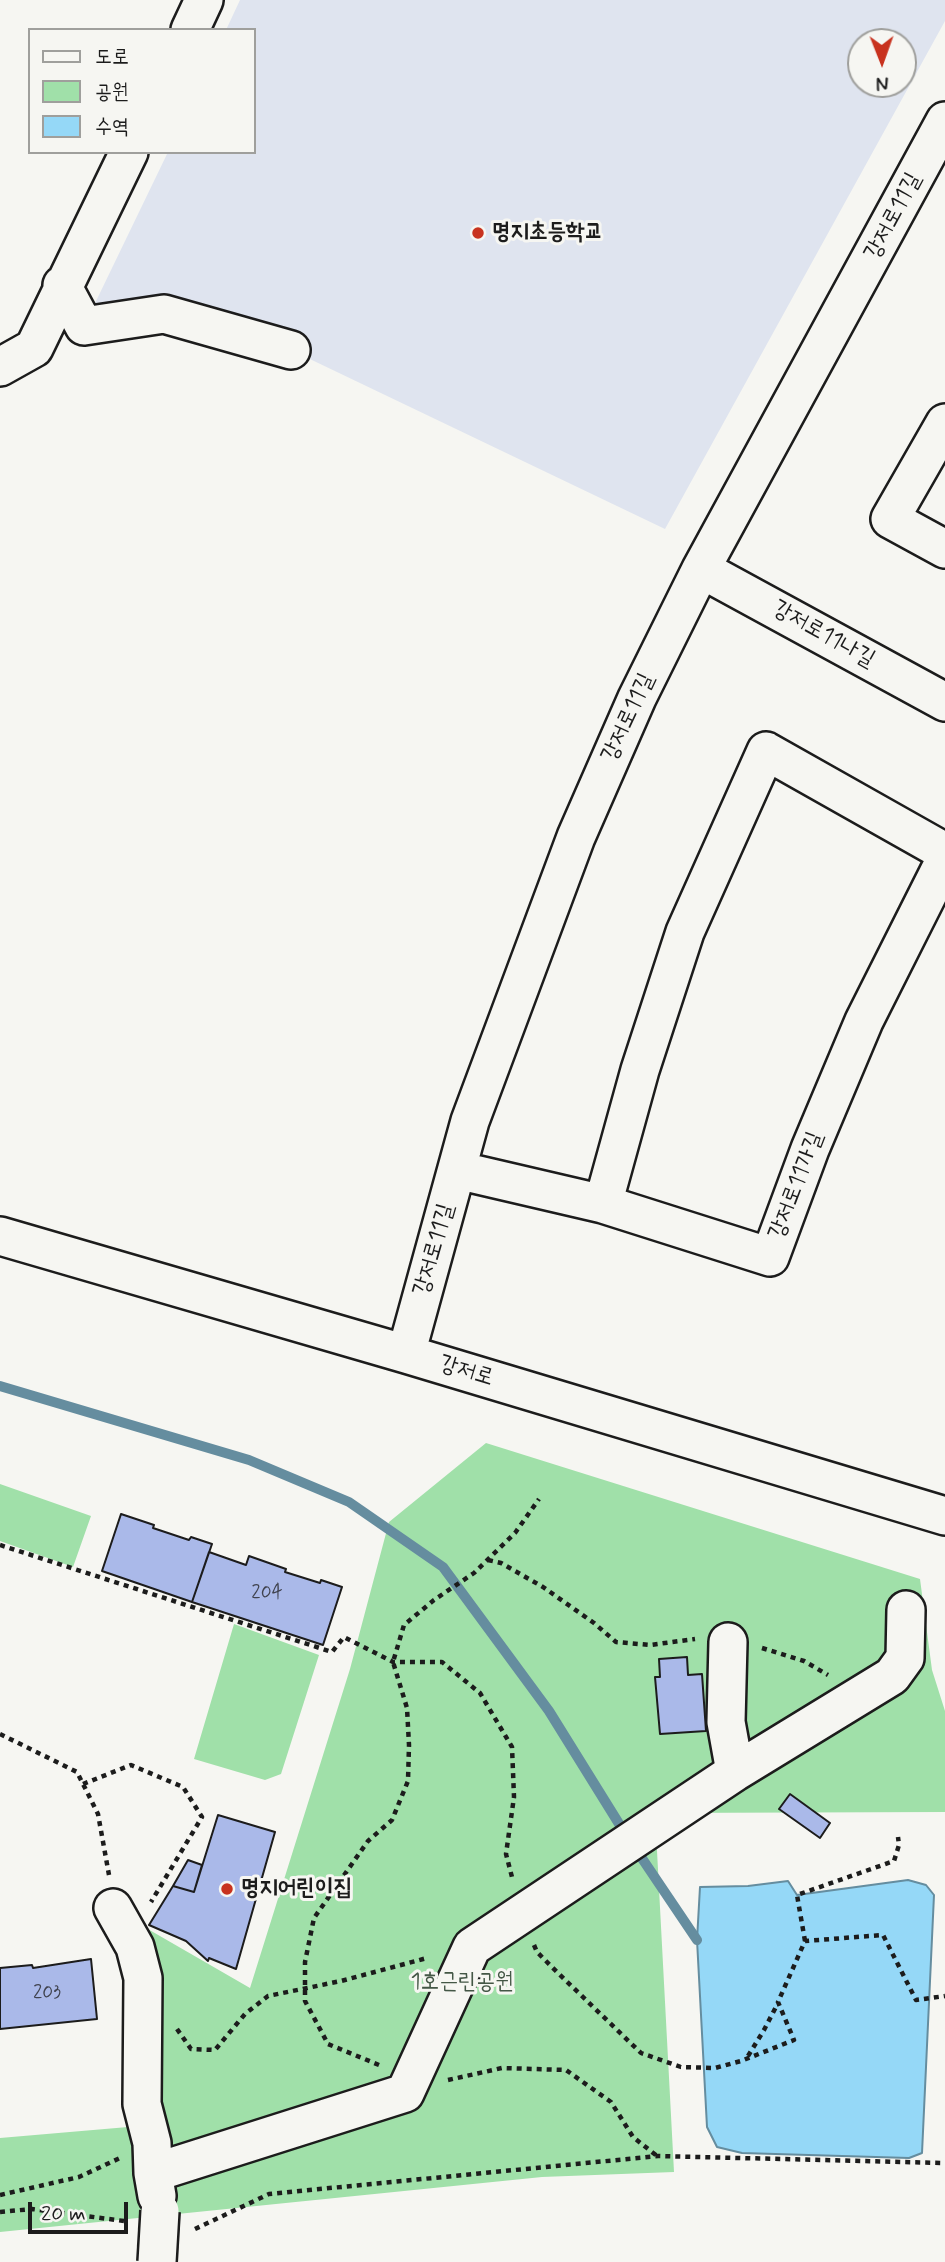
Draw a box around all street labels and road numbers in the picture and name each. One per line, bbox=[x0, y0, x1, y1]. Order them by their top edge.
street label: 강저로11길 bbox=[860, 169, 928, 265]
street label: 강저로11나길 bbox=[767, 596, 879, 674]
street label: 강저로11길 bbox=[597, 669, 661, 767]
street label: 강저로11가길 bbox=[764, 1128, 830, 1244]
street label: 강저로11길 bbox=[409, 1201, 461, 1299]
street label: 강저로 bbox=[435, 1351, 497, 1393]

